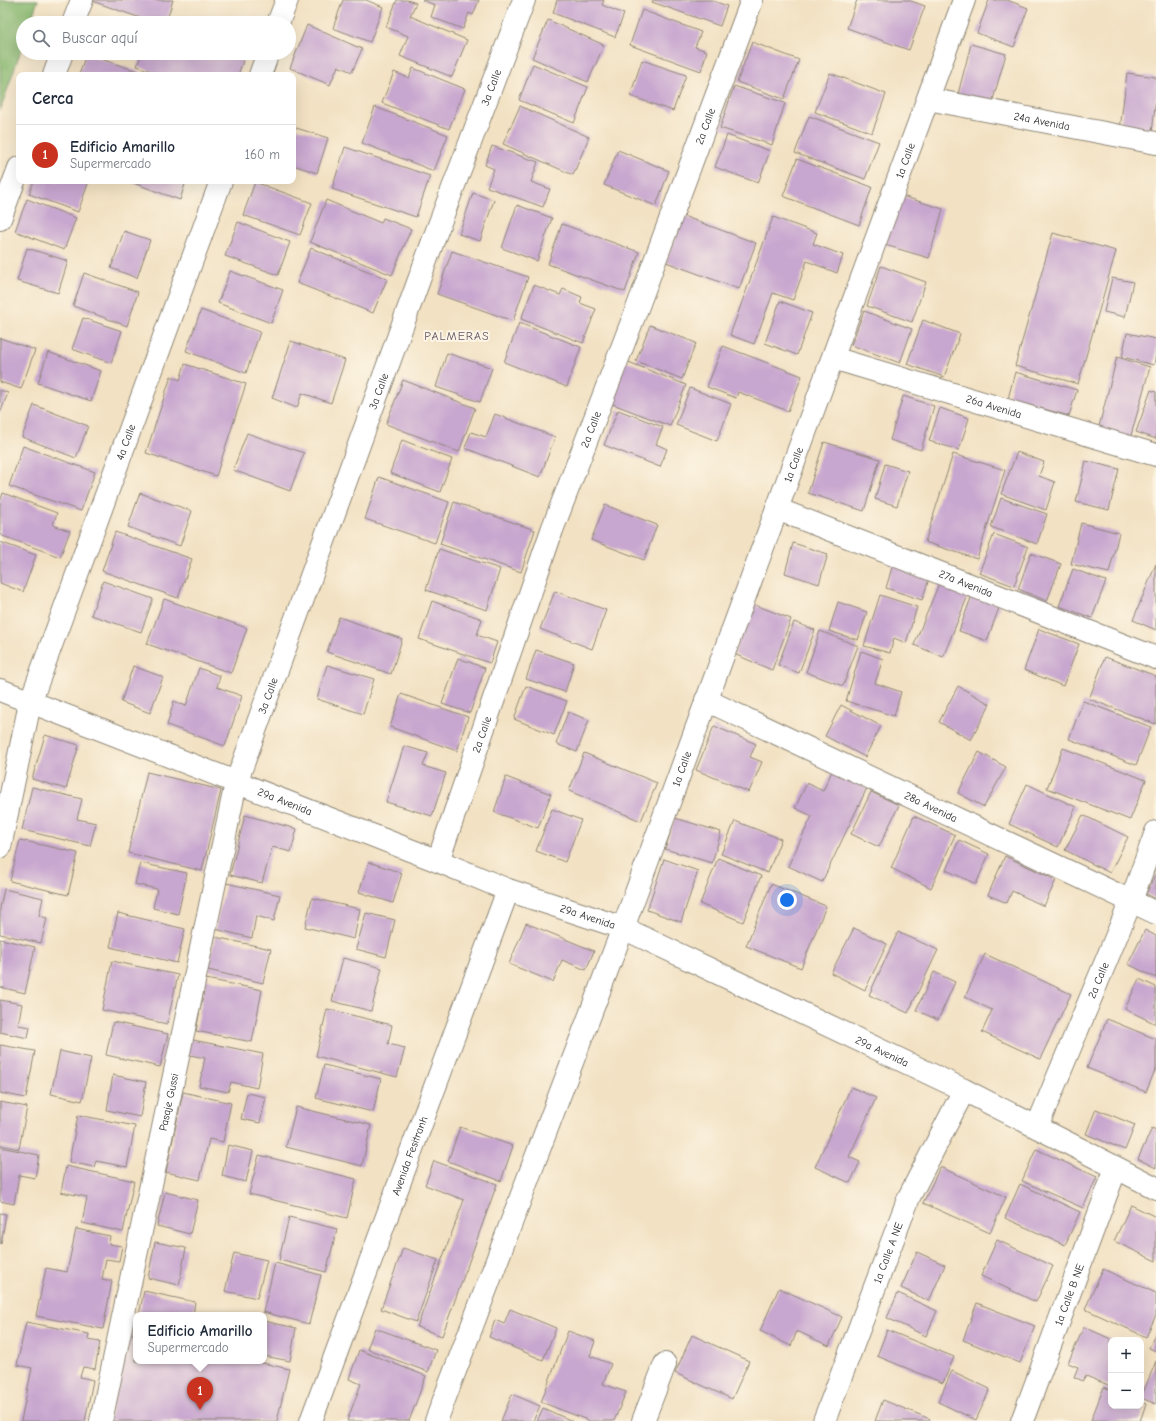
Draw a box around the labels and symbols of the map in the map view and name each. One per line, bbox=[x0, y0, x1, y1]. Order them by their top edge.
street label: 3a Calle bbox=[478, 67, 504, 107]
street label: 2a Calle bbox=[692, 106, 718, 146]
street label: 24a Avenida bbox=[1013, 109, 1071, 133]
street label: 1a Calle bbox=[893, 141, 918, 180]
district label: PALMERAS bbox=[424, 329, 490, 343]
street label: 3a Calle bbox=[366, 371, 391, 411]
street label: 26a Avenida bbox=[964, 392, 1023, 421]
street label: 2a Calle bbox=[578, 409, 604, 449]
street label: 4a Calle bbox=[113, 422, 138, 462]
street label: 1a Calle bbox=[781, 445, 806, 484]
street label: 27a Avenida bbox=[937, 567, 995, 600]
street label: 3a Calle bbox=[255, 675, 280, 716]
street label: 2a Calle bbox=[469, 714, 494, 754]
street label: 1a Calle bbox=[669, 749, 694, 788]
street label: 29a Avenida bbox=[256, 785, 314, 818]
street label: 28a Avenida bbox=[902, 788, 960, 825]
your location bbox=[777, 890, 797, 910]
street label: 29a Avenida bbox=[558, 901, 617, 932]
street label: 2a Calle bbox=[1085, 960, 1112, 1000]
street label: 29a Avenida bbox=[853, 1033, 911, 1069]
street label: Pasaje Gussi bbox=[156, 1072, 181, 1132]
street label: Avenida Fesitranh bbox=[389, 1114, 430, 1197]
street label: 1a Calle A NE bbox=[870, 1220, 905, 1285]
street label: 1a Calle B NE bbox=[1052, 1262, 1086, 1327]
pin: 1 bbox=[187, 1377, 213, 1410]

